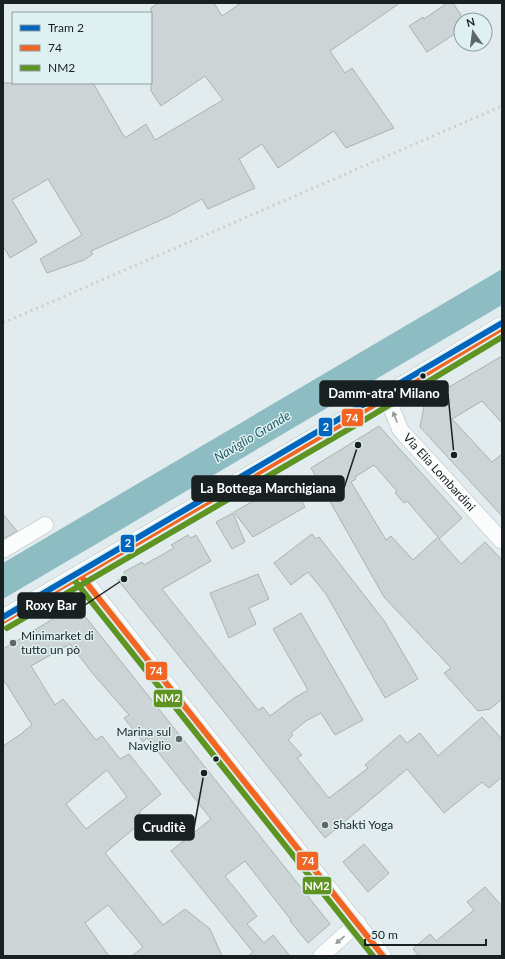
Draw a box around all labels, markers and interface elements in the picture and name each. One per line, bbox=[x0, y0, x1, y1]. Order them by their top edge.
legend bbox=[12, 12, 152, 84]
north arrow bbox=[453, 12, 493, 52]
text: N bbox=[465, 14, 476, 29]
text: Tram 2 bbox=[48, 20, 84, 35]
text: 74 bbox=[48, 40, 62, 55]
text: NM2 bbox=[48, 60, 75, 75]
unlabelled marker bbox=[418, 371, 428, 381]
callout: Damm-atra' Milano bbox=[320, 381, 448, 406]
text: Damm-atra' Milano bbox=[328, 385, 440, 401]
water label: Naviglio Grande bbox=[211, 407, 293, 465]
line badge: 74 bbox=[341, 408, 364, 427]
one-way arrow bbox=[391, 410, 397, 422]
text: 74 bbox=[346, 411, 359, 424]
line badge: 2 bbox=[318, 417, 333, 437]
text: 2 bbox=[323, 420, 329, 433]
street label: Via Elia Lombardini bbox=[400, 430, 479, 514]
callout: La Bottega Marchigiana bbox=[192, 476, 344, 501]
text: La Bottega Marchigiana bbox=[200, 480, 336, 496]
line badge: 2 bbox=[120, 534, 135, 553]
text: 2 bbox=[125, 536, 131, 549]
callout: Roxy Bar bbox=[18, 593, 85, 618]
text: Roxy Bar bbox=[25, 597, 77, 613]
place label: Minimarket di tutto un pò bbox=[21, 628, 94, 657]
marker: Minimarket di tutto un pò bbox=[8, 638, 18, 648]
line badge: 74 bbox=[145, 661, 168, 681]
text: 74 bbox=[150, 664, 163, 677]
line badge: NM2 bbox=[153, 689, 183, 708]
text: NM2 bbox=[155, 691, 181, 704]
place label: Marina sul Naviglio bbox=[116, 724, 171, 753]
marker: Marina sul Naviglio bbox=[174, 734, 184, 744]
unlabelled marker bbox=[211, 754, 221, 764]
callout: Cruditè bbox=[135, 815, 194, 840]
place label: Shakti Yoga bbox=[333, 817, 393, 832]
text: Cruditè bbox=[142, 819, 186, 835]
marker: Shakti Yoga bbox=[320, 820, 330, 830]
line badge: 74 bbox=[296, 851, 319, 871]
text: 74 bbox=[302, 854, 315, 867]
line badge: NM2 bbox=[302, 876, 332, 895]
text: NM2 bbox=[304, 879, 330, 892]
scale bar bbox=[365, 921, 486, 947]
text: 50 m bbox=[371, 927, 398, 942]
one-way arrow bbox=[334, 935, 345, 944]

